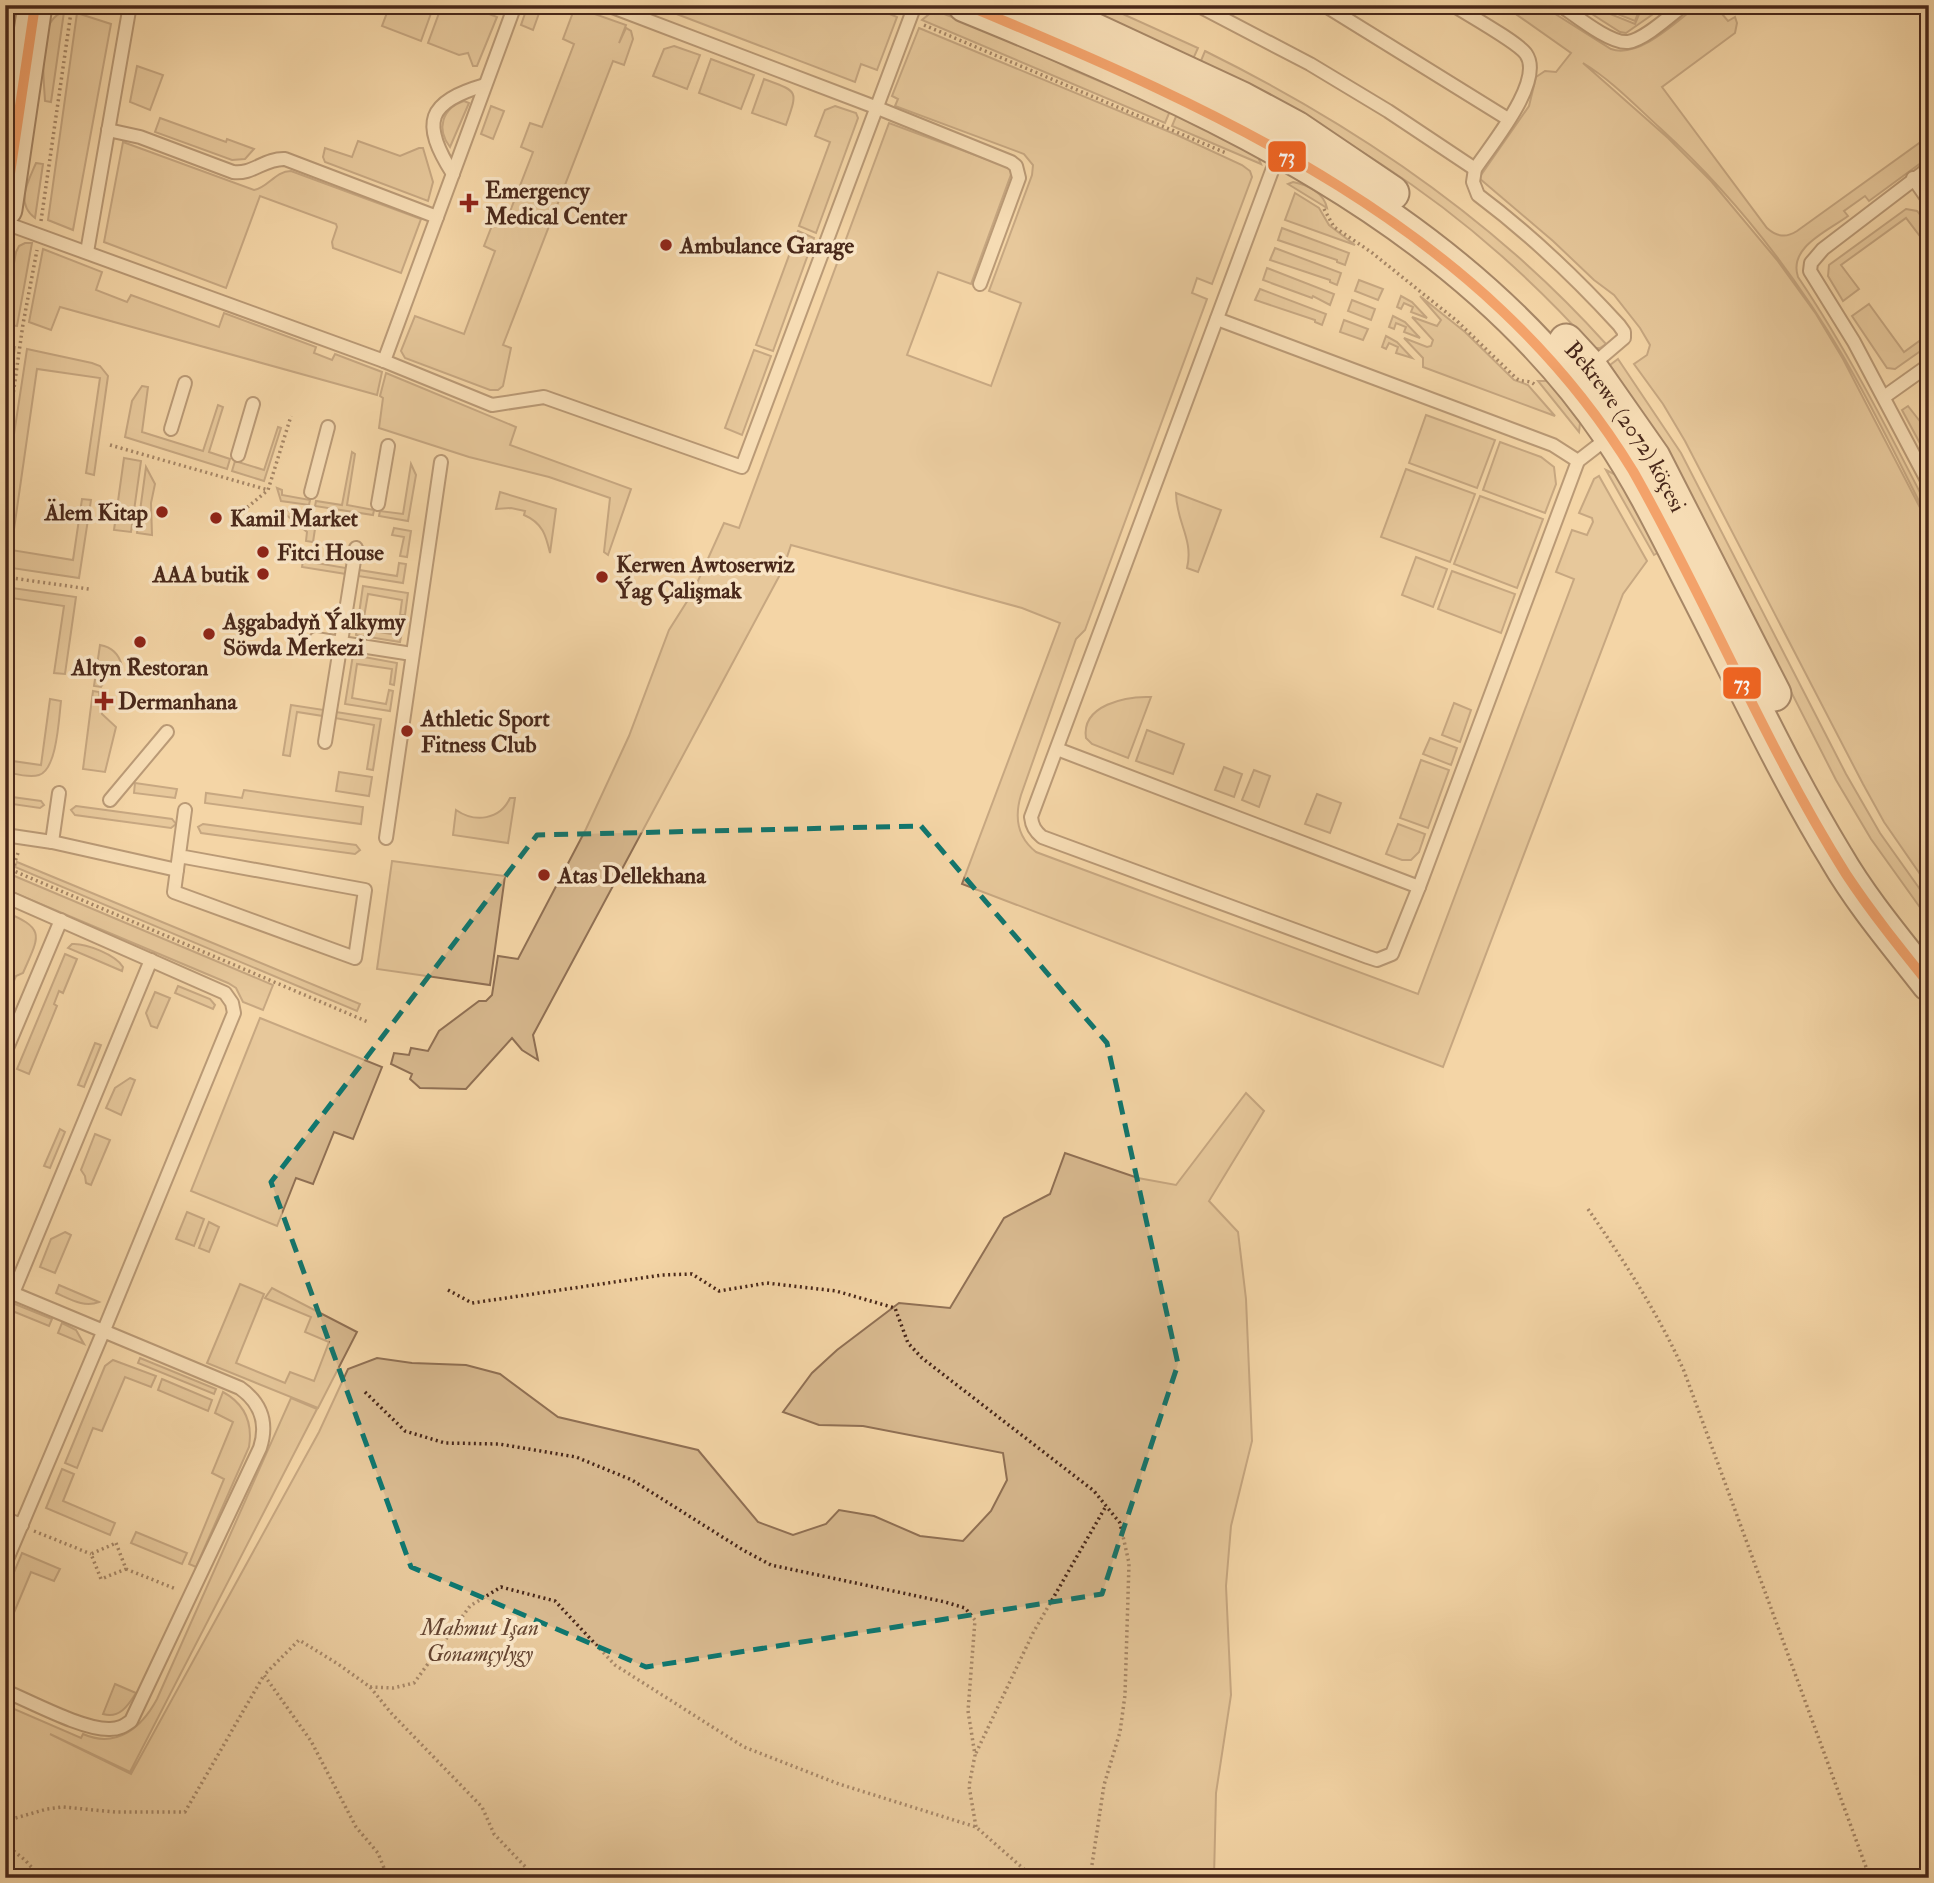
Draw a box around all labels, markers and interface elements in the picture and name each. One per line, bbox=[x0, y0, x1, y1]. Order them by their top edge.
line badge: 73 bbox=[1267, 140, 1307, 173]
text: 73 bbox=[1279, 145, 1295, 169]
place label: Emergency Medical Center bbox=[484, 176, 628, 231]
marker: Emergency Medical Center bbox=[459, 193, 479, 213]
place label: Ambulance Garage bbox=[679, 231, 854, 261]
marker: Ambulance Garage bbox=[658, 237, 674, 253]
street label: Bekrewe (2072) köçesi bbox=[1558, 335, 1693, 517]
place label: Älem Kitap bbox=[44, 498, 148, 528]
marker: Älem Kitap bbox=[154, 504, 170, 520]
place label: Kamil Market bbox=[230, 504, 359, 533]
marker: Kamil Market bbox=[208, 510, 224, 526]
place label: Fitci House bbox=[277, 538, 384, 567]
marker: Fitci House bbox=[255, 544, 271, 560]
place label: Kerwen Awtoserwiz Ýag Çalişmak bbox=[615, 550, 795, 606]
place label: AAA butik bbox=[152, 560, 250, 589]
marker: AAA butik bbox=[255, 566, 271, 582]
marker: Kerwen Awtoserwiz Ýag Çalişmak bbox=[594, 569, 610, 585]
place label: Aşgabadyň Ýalkymy Söwda Merkezi bbox=[222, 606, 406, 662]
marker: Aşgabadyň Ýalkymy Söwda Merkezi bbox=[201, 626, 217, 642]
marker: Altyn Restoran bbox=[132, 634, 148, 650]
place label: Altyn Restoran bbox=[71, 653, 209, 683]
line badge: 73 bbox=[1722, 666, 1762, 700]
text: 73 bbox=[1734, 672, 1750, 696]
place label: Dermanhana bbox=[118, 687, 238, 716]
marker: Dermanhana bbox=[96, 693, 112, 709]
place label: Athletic Sport Fitness Club bbox=[420, 704, 550, 759]
marker: Athletic Sport Fitness Club bbox=[399, 723, 415, 739]
place label: Atas Dellekhana bbox=[557, 861, 707, 890]
marker: Atas Dellekhana bbox=[536, 867, 552, 883]
park label: Mahmut Işan Gonamçylygy bbox=[419, 1613, 539, 1668]

